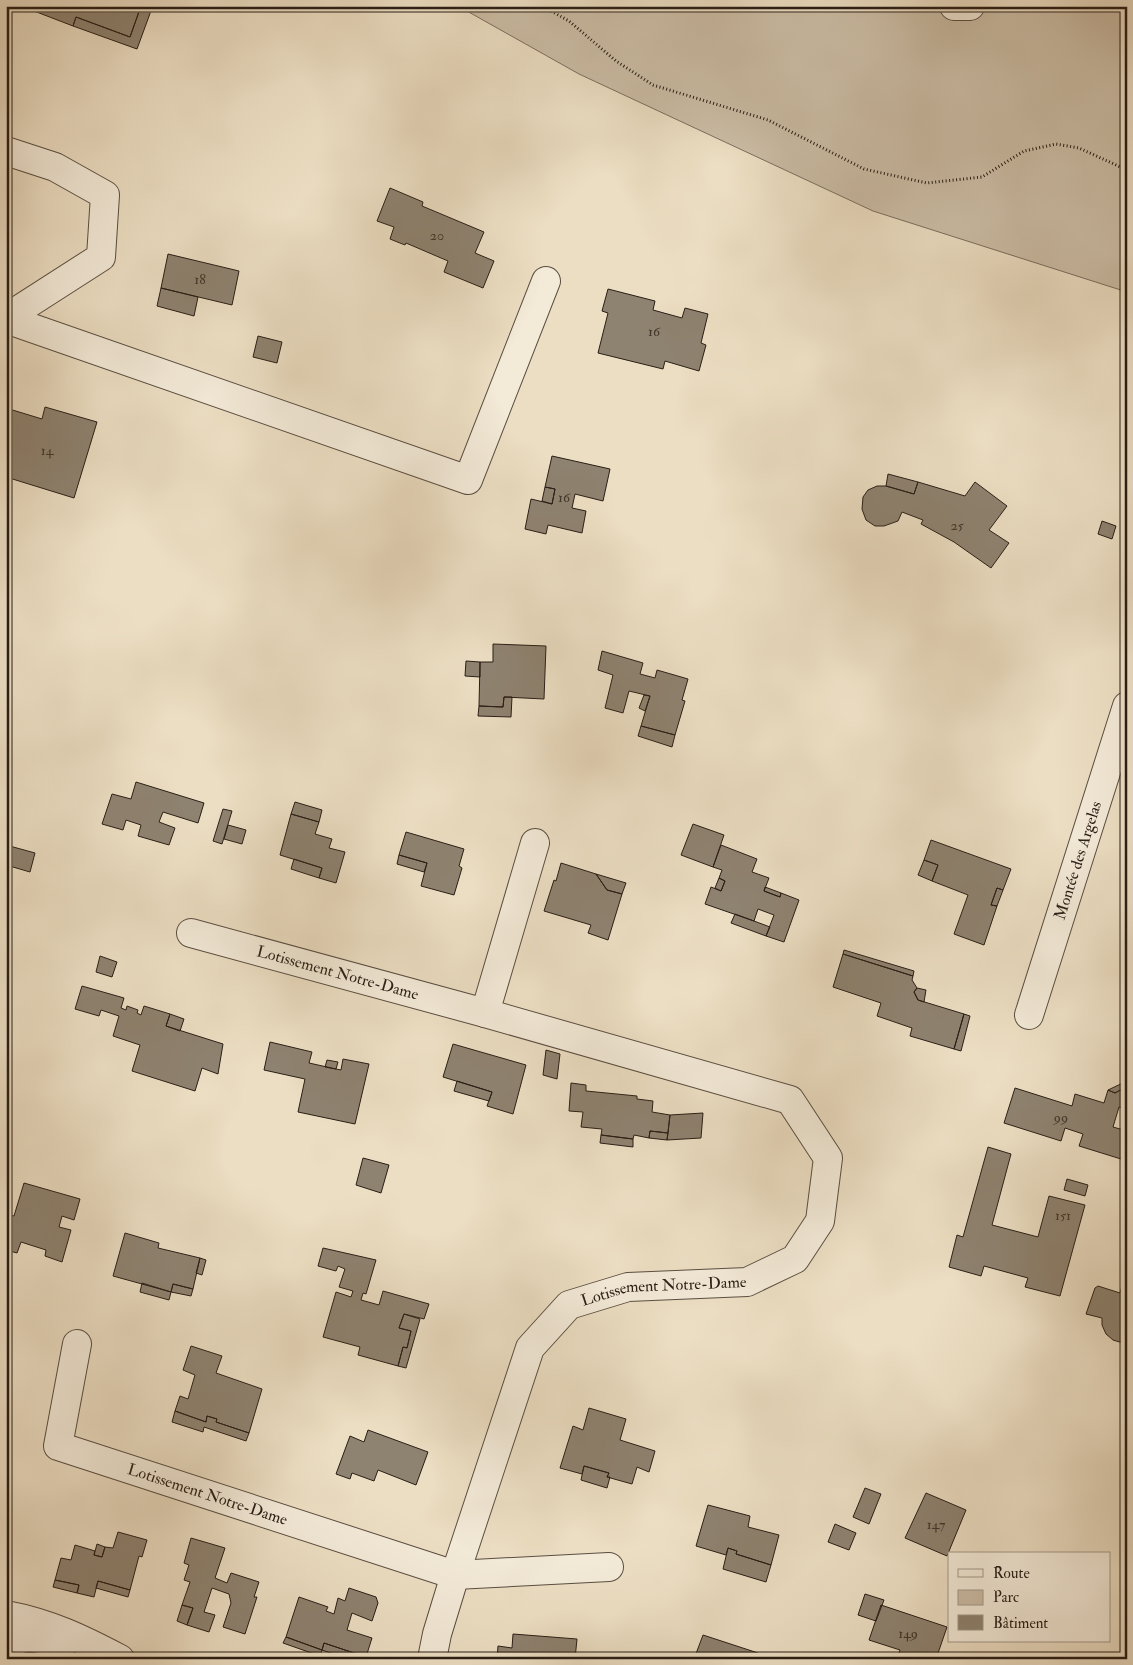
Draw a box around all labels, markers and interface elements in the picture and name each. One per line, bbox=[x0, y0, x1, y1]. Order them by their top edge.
house number: 20 bbox=[430, 227, 444, 244]
house number: 18 bbox=[194, 271, 206, 288]
house number: 16 bbox=[648, 323, 661, 340]
house number: 14 bbox=[41, 442, 55, 459]
house number: 16 bbox=[558, 489, 571, 506]
house number: 25 bbox=[950, 517, 964, 534]
street label: Montée des Argelas bbox=[1050, 799, 1106, 922]
street label: Lotissement Notre-Dame bbox=[254, 941, 421, 1005]
house number: 99 bbox=[1053, 1109, 1068, 1126]
house number: 151 bbox=[1055, 1207, 1071, 1224]
street label: Lotissement Notre-Dame bbox=[579, 1272, 747, 1311]
street label: Lotissement Notre-Dame bbox=[125, 1459, 290, 1530]
house number: 147 bbox=[927, 1516, 946, 1533]
legend bbox=[948, 1552, 1110, 1642]
text: Route bbox=[993, 1564, 1030, 1583]
text: Parc bbox=[993, 1588, 1019, 1607]
text: Bâtiment bbox=[993, 1614, 1048, 1633]
house number: 149 bbox=[898, 1625, 918, 1642]

